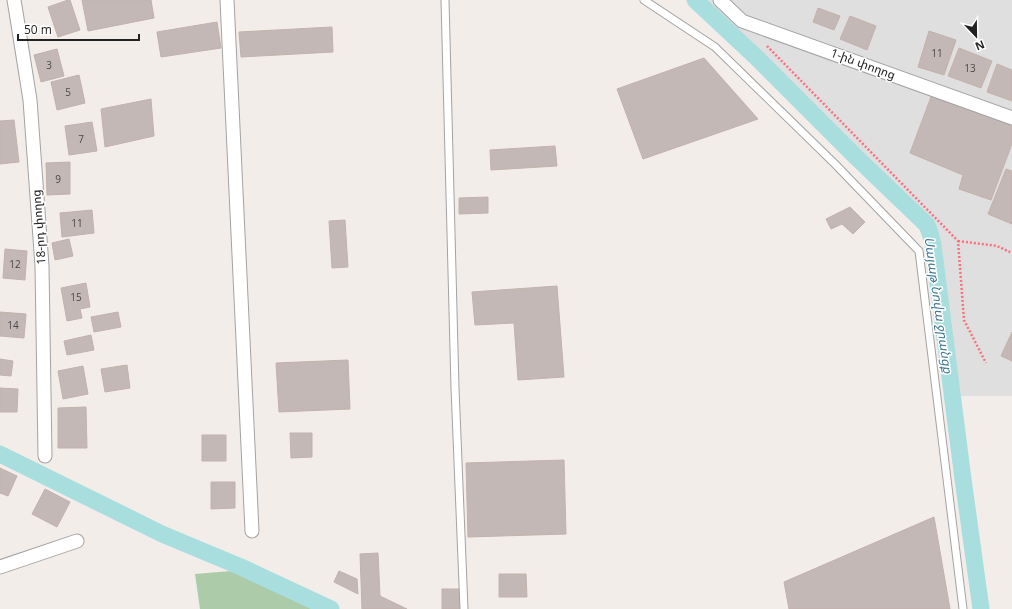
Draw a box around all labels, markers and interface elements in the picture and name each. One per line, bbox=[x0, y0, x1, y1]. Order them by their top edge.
scale bar bbox=[18, 16, 139, 42]
north arrow bbox=[956, 16, 996, 56]
text: 50 m bbox=[24, 21, 52, 38]
text: N bbox=[973, 37, 987, 54]
street label: 1-ին փողոց bbox=[828, 44, 898, 83]
house number: 11 bbox=[931, 46, 943, 60]
house number: 3 bbox=[46, 58, 52, 72]
house number: 13 bbox=[964, 61, 976, 75]
house number: 5 bbox=[65, 85, 71, 99]
house number: 7 bbox=[78, 132, 84, 146]
house number: 9 bbox=[55, 172, 61, 186]
street label: 18-րդ փողոց bbox=[27, 189, 50, 265]
house number: 11 bbox=[71, 216, 83, 230]
water label: Սայաթ Նովա ջրանցք bbox=[921, 236, 958, 376]
house number: 12 bbox=[9, 257, 21, 271]
house number: 15 bbox=[70, 290, 82, 304]
house number: 14 bbox=[7, 318, 19, 332]

